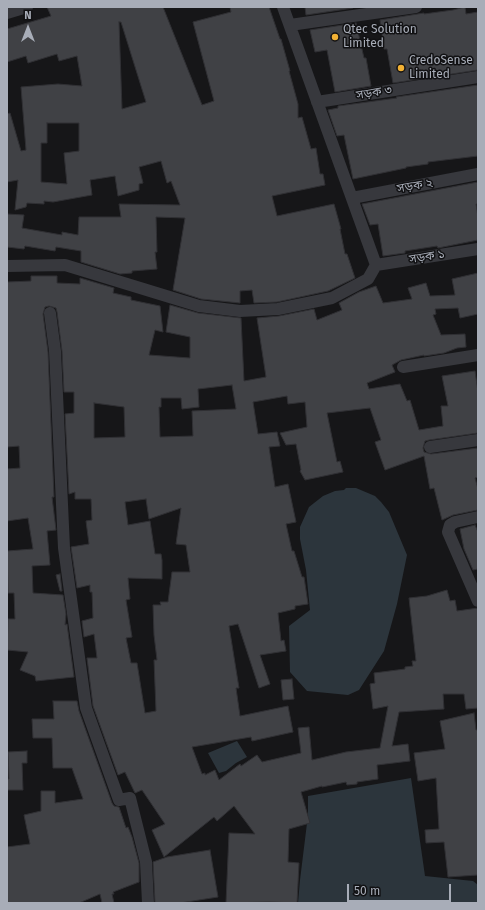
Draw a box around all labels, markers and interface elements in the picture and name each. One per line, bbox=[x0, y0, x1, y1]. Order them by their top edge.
north arrow bbox=[8, 8, 48, 48]
text: N bbox=[24, 9, 32, 22]
place label: Qtec Solution Limited bbox=[343, 23, 417, 51]
marker: Qtec Solution Limited bbox=[330, 32, 340, 42]
place label: CredoSense Limited bbox=[409, 54, 473, 82]
marker: CredoSense Limited bbox=[396, 63, 406, 73]
street label: সড়ক ৩ bbox=[355, 83, 393, 103]
street label: সড়ক ২ bbox=[396, 176, 434, 196]
street label: সড়ক ১ bbox=[408, 247, 446, 267]
scale bar bbox=[349, 876, 453, 902]
text: 50 m bbox=[354, 884, 380, 898]

